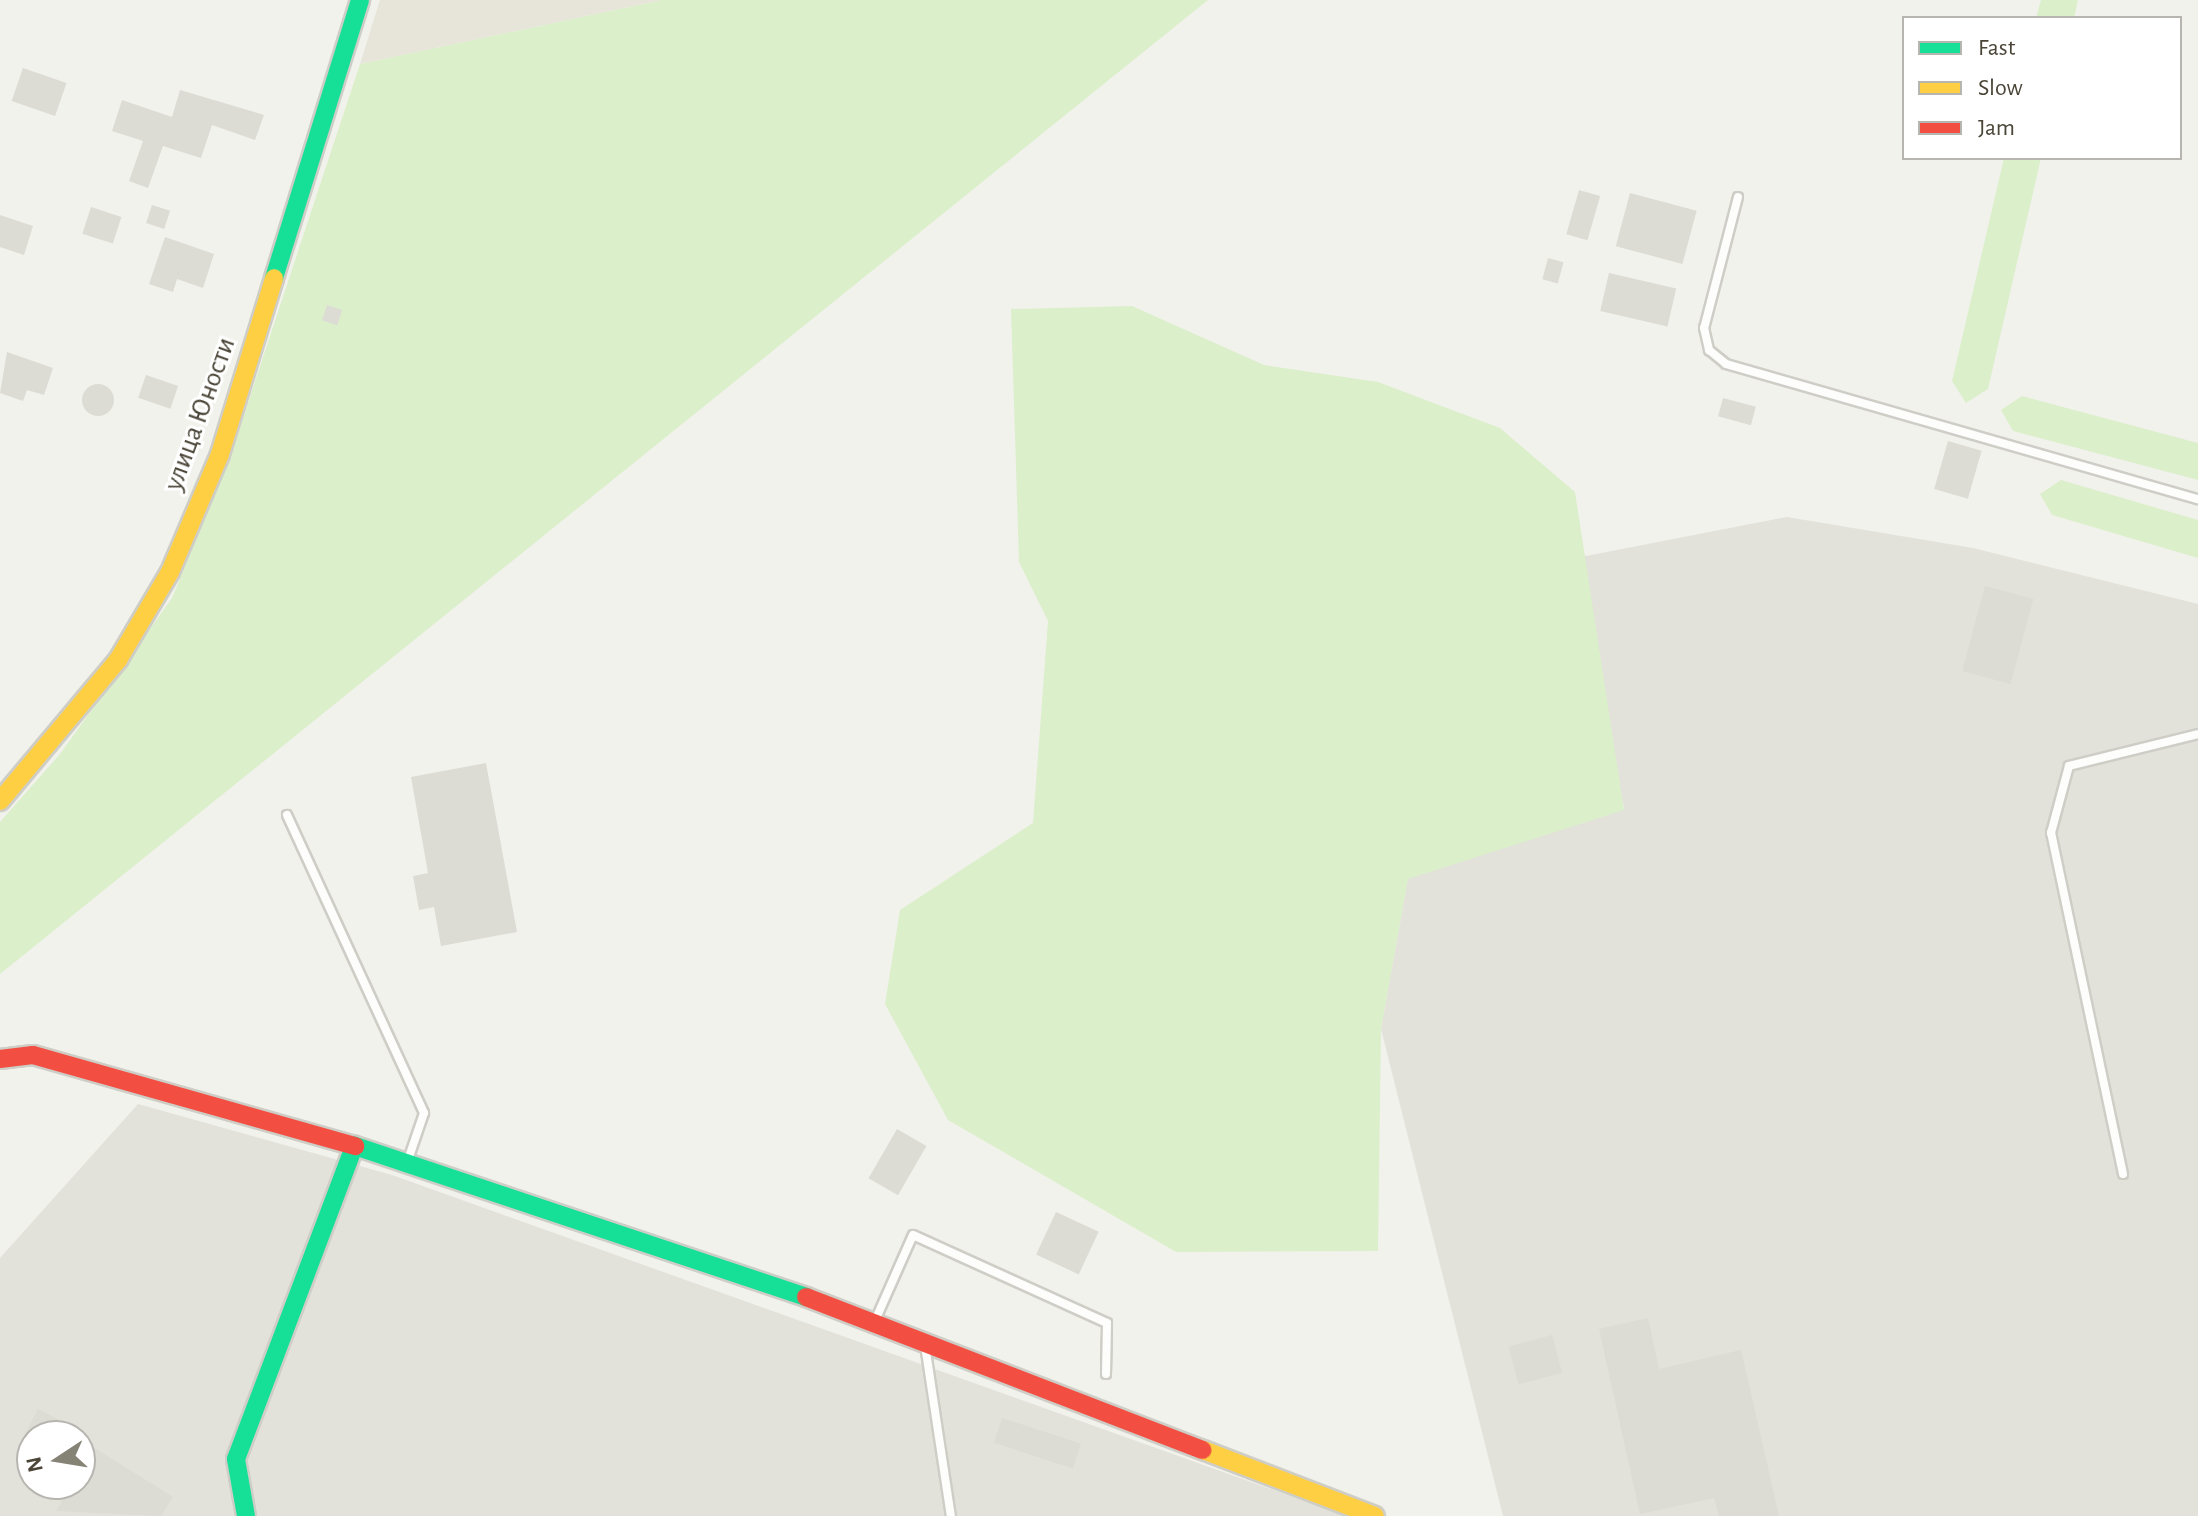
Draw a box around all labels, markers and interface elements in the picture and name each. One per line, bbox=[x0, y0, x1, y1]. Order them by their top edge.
legend bbox=[1902, 16, 2182, 160]
text: Fast bbox=[1978, 36, 2015, 60]
text: Slow bbox=[1978, 76, 2023, 100]
text: Jam bbox=[1978, 116, 2015, 140]
street label: улица Юности bbox=[157, 333, 243, 495]
north arrow bbox=[16, 1420, 96, 1500]
text: N bbox=[22, 1455, 47, 1474]

